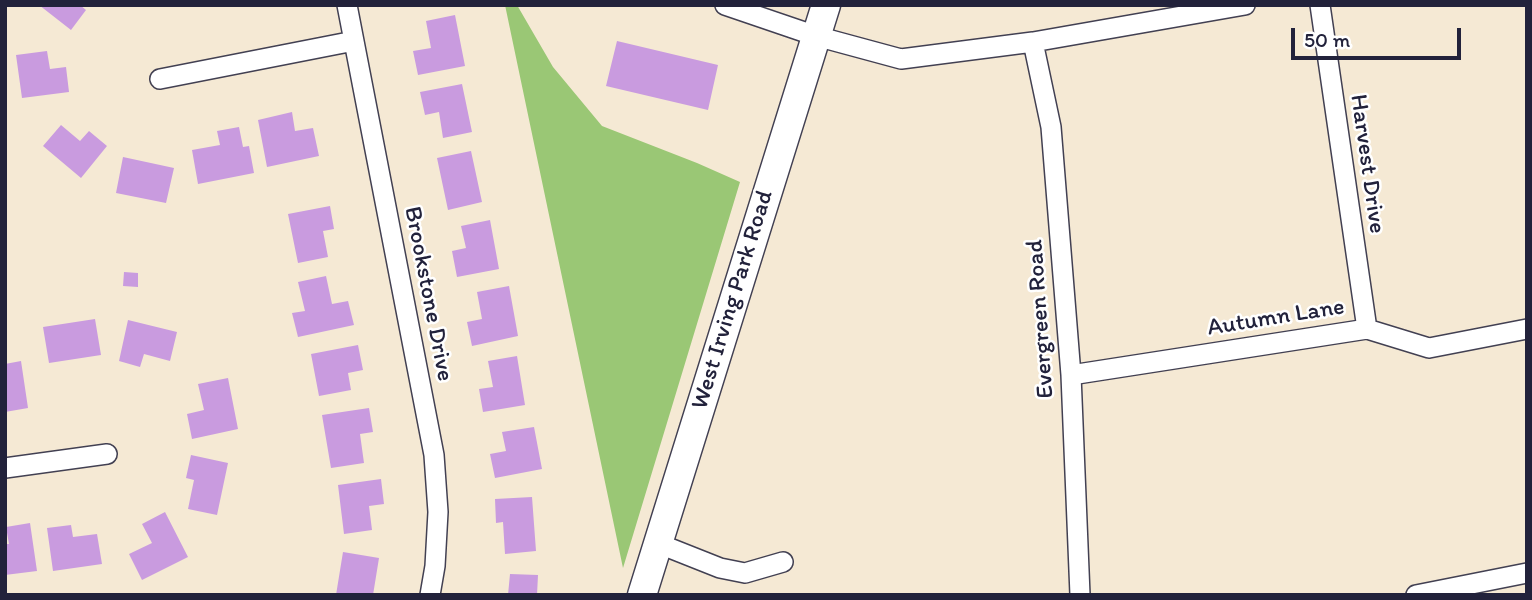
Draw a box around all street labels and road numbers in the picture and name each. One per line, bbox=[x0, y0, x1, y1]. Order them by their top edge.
street label: Harvest Drive bbox=[1343, 92, 1391, 236]
street label: West Irving Park Road bbox=[686, 187, 780, 413]
street label: Brookstone Drive bbox=[397, 204, 459, 384]
street label: Evergreen Road bbox=[1021, 239, 1061, 399]
street label: Autumn Lane bbox=[1205, 293, 1347, 343]

